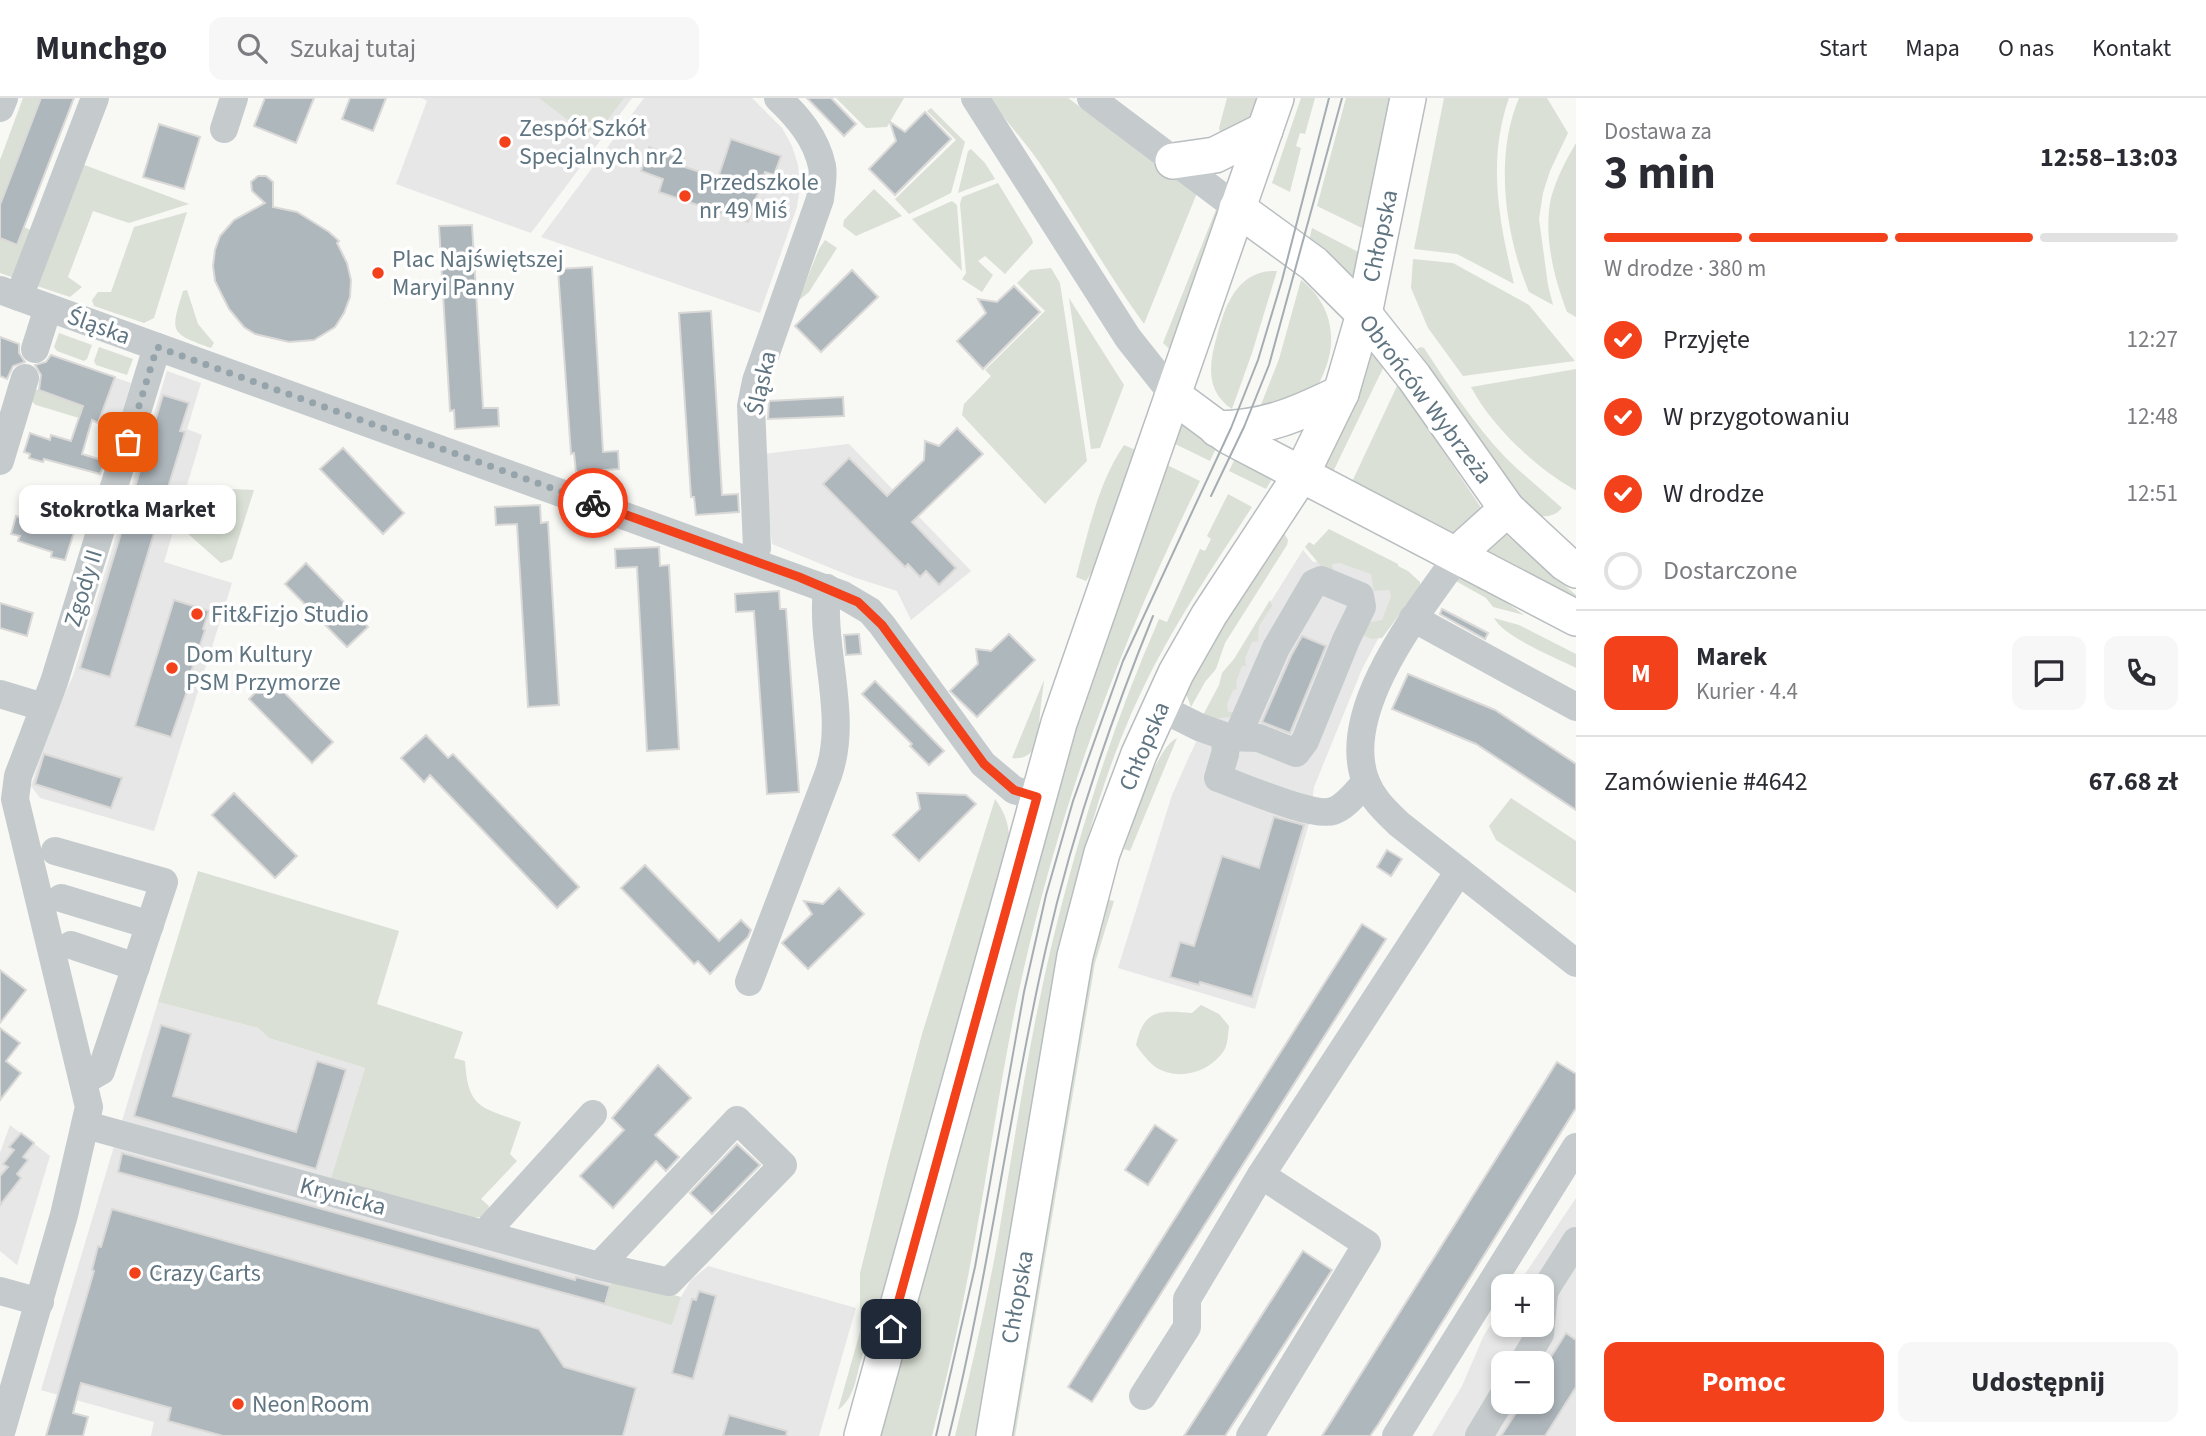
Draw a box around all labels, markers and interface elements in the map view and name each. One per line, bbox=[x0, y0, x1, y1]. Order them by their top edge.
search box bbox=[209, 17, 699, 80]
text: Munchgo bbox=[35, 25, 167, 72]
icon: search bbox=[233, 29, 271, 67]
text: Szukaj tutaj bbox=[289, 30, 416, 67]
text: Start bbox=[1819, 31, 1867, 66]
text: Mapa bbox=[1905, 31, 1960, 66]
text: O nas bbox=[1998, 31, 2054, 66]
text: Kontakt bbox=[2092, 31, 2171, 66]
place label: Zespół Szkół Specjalnych nr 2 bbox=[519, 111, 683, 174]
text: Dostawa za bbox=[1604, 115, 1712, 148]
marker: Zespół Szkół Specjalnych nr 2 bbox=[497, 134, 513, 150]
text: 12:58–13:03 bbox=[2040, 139, 2178, 176]
text: 3 min bbox=[1604, 141, 1716, 206]
place label: Przedszkole nr 49 Miś bbox=[699, 165, 819, 228]
street label: Chłopska bbox=[1354, 187, 1407, 286]
marker: Przedszkole nr 49 Miś bbox=[677, 188, 693, 204]
place label: Plac Najświętszej Maryi Panny bbox=[392, 242, 564, 305]
text: W drodze · 380 m bbox=[1604, 252, 1766, 285]
marker: Plac Najświętszej Maryi Panny bbox=[370, 265, 386, 281]
street label: Śląska bbox=[62, 299, 135, 354]
street label: Obrońców Wybrzeża bbox=[1350, 307, 1501, 491]
icon: check bbox=[1604, 321, 1642, 359]
text: Przyjęte bbox=[1663, 321, 1750, 358]
text: 12:27 bbox=[2127, 323, 2178, 356]
street label: Śląska bbox=[737, 348, 786, 419]
icon: check bbox=[1604, 398, 1642, 436]
text: W przygotowaniu bbox=[1663, 398, 1850, 435]
text: 12:48 bbox=[2127, 400, 2178, 433]
pin bbox=[98, 412, 158, 472]
icon: bag bbox=[109, 423, 147, 461]
courier bbox=[558, 468, 628, 538]
icon: check bbox=[1604, 475, 1642, 513]
text: W drodze bbox=[1663, 475, 1764, 512]
text: 12:51 bbox=[2127, 477, 2178, 510]
callout: Stokrotka Market bbox=[19, 484, 236, 533]
icon: bike bbox=[574, 484, 612, 522]
text: Stokrotka Market bbox=[39, 493, 216, 526]
street label: Zgody II bbox=[55, 545, 112, 631]
text: Dostarczone bbox=[1663, 552, 1797, 589]
place label: Fit&Fizjo Studio bbox=[211, 597, 369, 632]
marker: Fit&Fizjo Studio bbox=[189, 606, 205, 622]
button: chat bbox=[2012, 636, 2086, 710]
button: phone bbox=[2104, 636, 2178, 710]
place label: Dom Kultury PSM Przymorze bbox=[186, 637, 341, 700]
text: Marek bbox=[1696, 638, 1767, 675]
text: M bbox=[1631, 655, 1651, 692]
marker: Dom Kultury PSM Przymorze bbox=[164, 660, 180, 676]
text: Kurier · 4.4 bbox=[1696, 675, 1798, 708]
street label: Chłopska bbox=[1110, 696, 1179, 796]
text: Zamówienie #4642 bbox=[1604, 763, 1808, 800]
text: 67.68 zł bbox=[2089, 763, 2178, 800]
street label: Krynicka bbox=[296, 1168, 390, 1225]
street label: Chłopska bbox=[992, 1248, 1043, 1346]
place label: Crazy Carts bbox=[149, 1256, 261, 1291]
marker: Crazy Carts bbox=[127, 1265, 143, 1281]
map controls bbox=[1491, 1274, 1554, 1414]
button: + bbox=[1491, 1274, 1554, 1337]
pin bbox=[861, 1299, 921, 1359]
icon: home bbox=[872, 1310, 910, 1348]
button: Pomoc bbox=[1604, 1342, 1884, 1422]
button: Udostępnij bbox=[1898, 1342, 2178, 1422]
button: − bbox=[1491, 1351, 1554, 1414]
place label: Neon Room bbox=[252, 1387, 370, 1422]
marker: Neon Room bbox=[230, 1396, 246, 1412]

